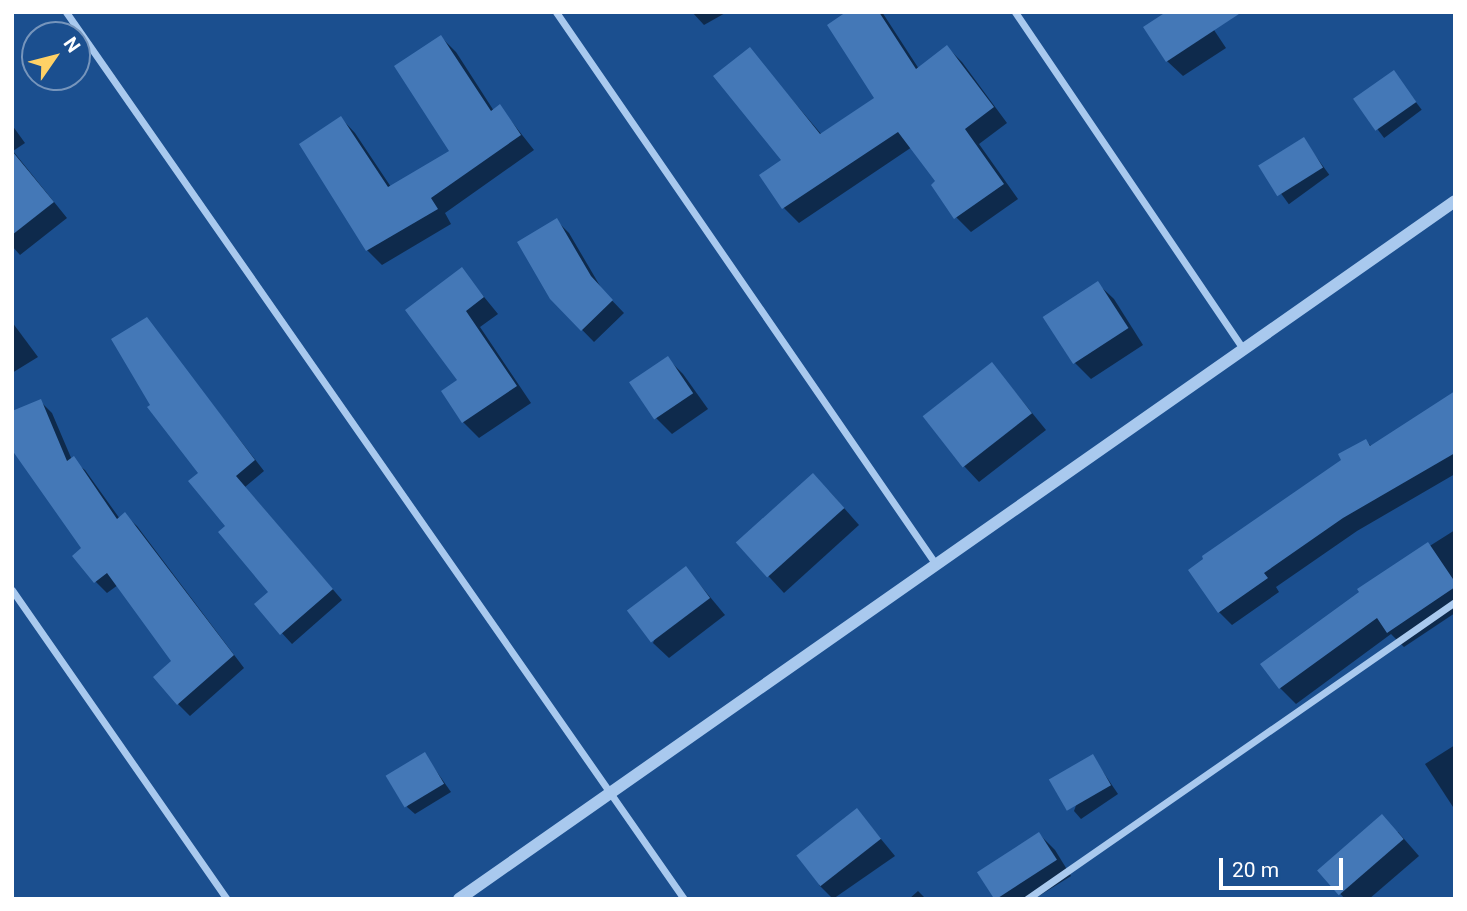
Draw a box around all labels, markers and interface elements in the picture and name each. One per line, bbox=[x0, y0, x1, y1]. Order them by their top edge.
north arrow bbox=[21, 21, 91, 91]
text: N bbox=[59, 33, 85, 57]
scale bar bbox=[1222, 844, 1346, 888]
text: 20 m bbox=[1232, 858, 1279, 882]

